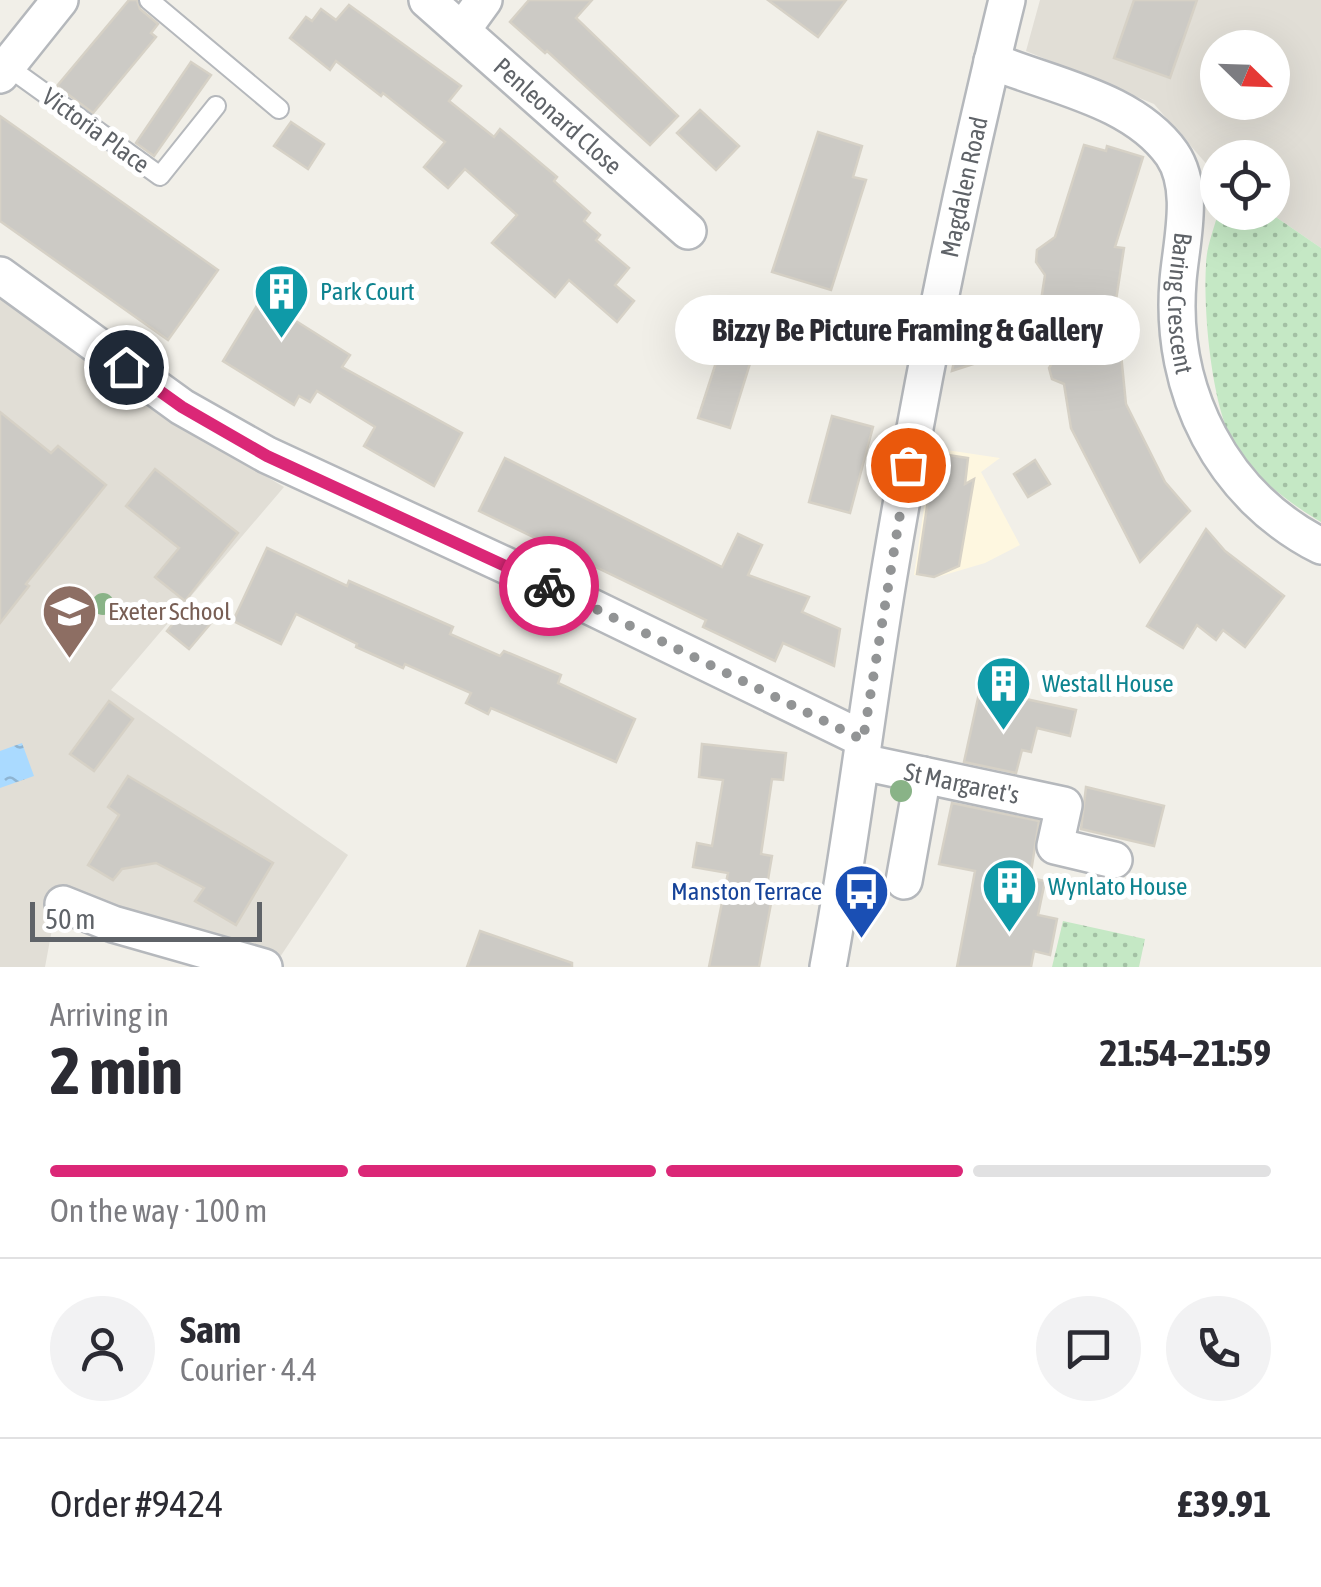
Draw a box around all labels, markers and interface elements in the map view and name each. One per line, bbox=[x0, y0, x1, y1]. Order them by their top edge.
north arrow bbox=[1200, 30, 1290, 120]
map controls bbox=[1200, 30, 1290, 230]
street label: Penleonard Close bbox=[488, 52, 628, 180]
street label: Victoria Place bbox=[37, 82, 155, 178]
street label: Magdalen Road bbox=[935, 114, 993, 260]
button: locate bbox=[1200, 140, 1290, 230]
street label: Baring Crescent bbox=[1163, 231, 1199, 377]
building icon: Park Court bbox=[251, 261, 311, 340]
place label: Park Court bbox=[320, 277, 415, 305]
callout: Bizzy Be Picture Framing & Gallery bbox=[676, 295, 1140, 365]
text: Bizzy Be Picture Framing & Gallery bbox=[712, 311, 1103, 348]
pin bbox=[84, 325, 169, 410]
icon: home bbox=[99, 340, 154, 395]
pin bbox=[866, 423, 951, 508]
icon: bag bbox=[881, 438, 936, 493]
courier bbox=[499, 536, 599, 636]
icon: bike bbox=[522, 559, 577, 614]
school or university icon: Exeter School bbox=[39, 581, 99, 660]
place label: Exeter School bbox=[108, 597, 231, 625]
building icon: Westall House bbox=[973, 653, 1033, 732]
place label: Westall House bbox=[1042, 669, 1174, 697]
street label: St Margaret's bbox=[902, 757, 1022, 809]
building icon: Wynlato House bbox=[979, 856, 1039, 935]
bus stop icon: Manston Terrace bbox=[831, 861, 891, 940]
place label: Wynlato House bbox=[1048, 872, 1187, 900]
place label: Manston Terrace bbox=[671, 877, 822, 905]
scale bar bbox=[30, 897, 262, 941]
text: 50 m bbox=[45, 903, 95, 935]
text: Arriving in bbox=[50, 996, 169, 1033]
text: 21:54–21:59 bbox=[1099, 1031, 1271, 1074]
text: 2 min bbox=[50, 1033, 183, 1108]
text: On the way · 100 m bbox=[50, 1192, 267, 1229]
button: person bbox=[50, 1296, 155, 1401]
button: chat bbox=[1036, 1296, 1141, 1401]
button: phone bbox=[1166, 1296, 1271, 1401]
text: Sam bbox=[180, 1308, 241, 1351]
text: Courier · 4.4 bbox=[180, 1351, 317, 1388]
text: Order #9424 bbox=[50, 1482, 223, 1525]
text: £39.91 bbox=[1177, 1482, 1271, 1525]

